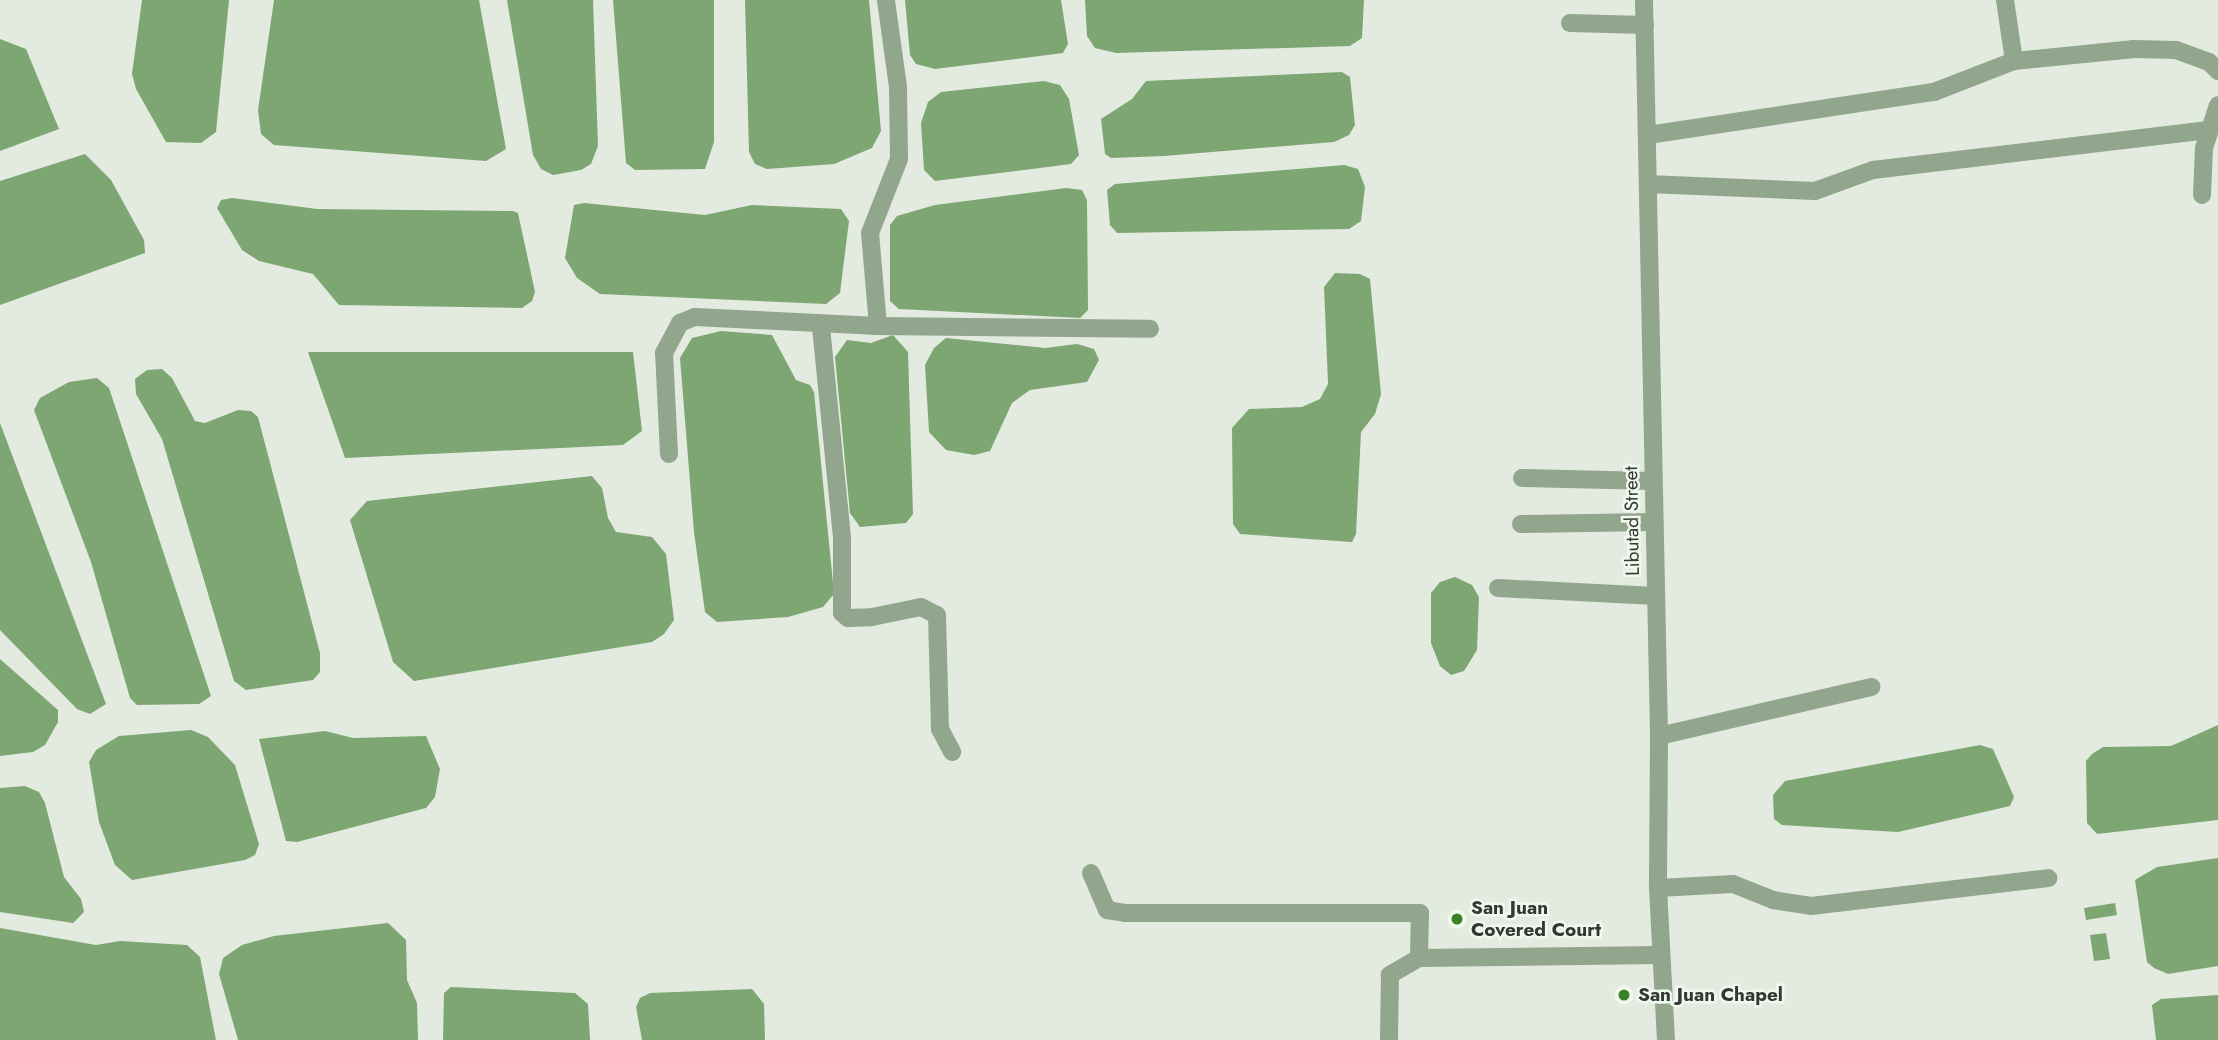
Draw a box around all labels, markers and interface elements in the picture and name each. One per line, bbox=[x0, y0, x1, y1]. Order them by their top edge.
street label: Libutad Street bbox=[1620, 466, 1644, 576]
place label: San Juan Covered Court bbox=[1471, 897, 1601, 941]
marker: San Juan Covered Court bbox=[1449, 911, 1465, 927]
place label: San Juan Chapel bbox=[1638, 984, 1783, 1006]
marker: San Juan Chapel bbox=[1616, 987, 1632, 1003]

